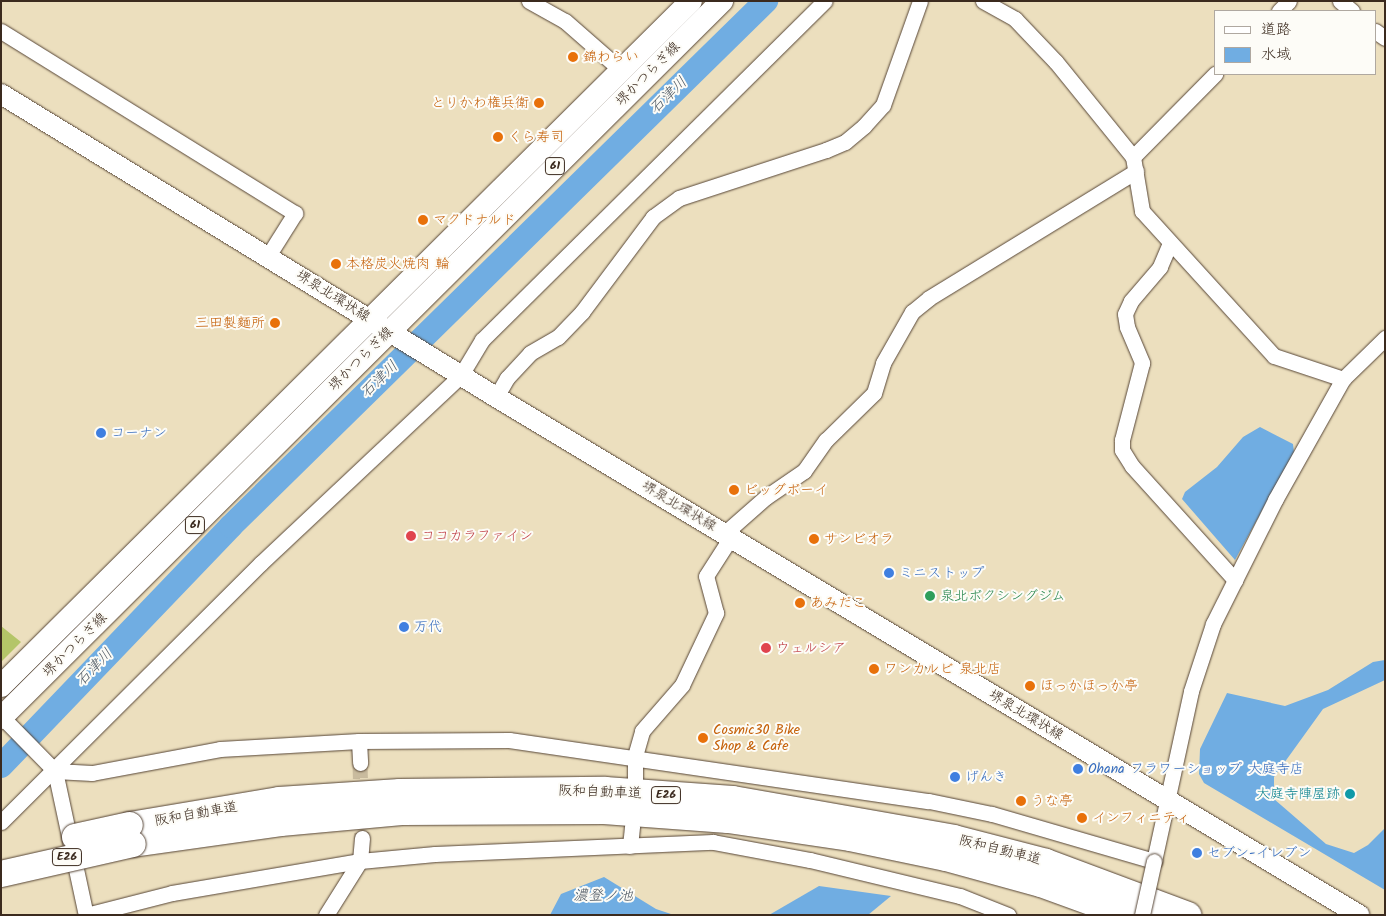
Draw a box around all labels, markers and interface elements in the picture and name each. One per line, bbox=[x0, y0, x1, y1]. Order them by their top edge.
legend bbox=[1214, 10, 1376, 75]
text: 道路 bbox=[1261, 18, 1291, 42]
street label: 堺かつらぎ線 bbox=[612, 38, 684, 110]
text: 水域 bbox=[1261, 43, 1291, 67]
place label: 錦わらい bbox=[583, 49, 639, 65]
marker: 錦わらい bbox=[567, 51, 579, 63]
water label: 石津川 bbox=[647, 74, 691, 118]
place label: とりかわ権兵衛 bbox=[431, 95, 529, 111]
marker: とりかわ権兵衛 bbox=[533, 97, 545, 109]
place label: くら寿司 bbox=[508, 129, 564, 145]
marker: くら寿司 bbox=[492, 131, 504, 143]
road number: 61 bbox=[544, 157, 566, 176]
place label: マクドナルド bbox=[433, 212, 517, 228]
marker: マクドナルド bbox=[417, 214, 429, 226]
place label: 本格炭火焼肉 輪 bbox=[346, 256, 450, 272]
marker: 本格炭火焼肉 輪 bbox=[330, 258, 342, 270]
street label: 堺泉北環状線 bbox=[293, 267, 373, 325]
place label: 三田製麵所 bbox=[195, 315, 265, 331]
marker: 三田製麵所 bbox=[269, 317, 281, 329]
street label: 堺かつらぎ線 bbox=[325, 323, 397, 395]
water label: 石津川 bbox=[358, 358, 402, 402]
place label: コーナン bbox=[111, 425, 167, 441]
marker: コーナン bbox=[95, 427, 107, 439]
street label: 堺泉北環状線 bbox=[639, 477, 719, 535]
place label: ビッグボーイ bbox=[744, 482, 828, 498]
marker: ビッグボーイ bbox=[728, 484, 740, 496]
road number: 61 bbox=[184, 516, 206, 534]
place label: ココカラファイン bbox=[421, 528, 533, 544]
marker: ココカラファイン bbox=[405, 530, 417, 542]
place label: サンビオラ bbox=[824, 531, 894, 547]
marker: サンビオラ bbox=[808, 533, 820, 545]
place label: ミニストップ bbox=[899, 565, 983, 581]
marker: ミニストップ bbox=[883, 567, 895, 579]
place label: 泉北ボクシングジム bbox=[940, 588, 1066, 604]
marker: 泉北ボクシングジム bbox=[924, 590, 936, 602]
place label: あみだこ bbox=[810, 595, 866, 611]
marker: あみだこ bbox=[794, 597, 806, 609]
street label: 堺かつらぎ線 bbox=[39, 609, 111, 681]
place label: 万代 bbox=[414, 619, 442, 635]
marker: 万代 bbox=[398, 621, 410, 633]
place label: ウェルシア bbox=[776, 640, 846, 656]
marker: ウェルシア bbox=[760, 642, 772, 654]
water label: 石津川 bbox=[73, 646, 117, 690]
place label: ワンカルビ 泉北店 bbox=[884, 661, 1002, 677]
marker: ワンカルビ 泉北店 bbox=[868, 663, 880, 675]
place label: ほっかほっか亭 bbox=[1040, 678, 1138, 694]
marker: ほっかほっか亭 bbox=[1024, 680, 1036, 692]
street label: 堺泉北環状線 bbox=[986, 686, 1066, 744]
place label: Cosmic30 Bike Shop & Cafe bbox=[713, 722, 800, 754]
marker: Cosmic30 Bike Shop & Cafe bbox=[697, 732, 709, 744]
place label: Ohana フラワーショップ 大庭寺店 bbox=[1088, 761, 1304, 777]
marker: Ohana フラワーショップ 大庭寺店 bbox=[1072, 763, 1084, 775]
place label: げんき bbox=[965, 769, 1007, 785]
marker: げんき bbox=[949, 771, 961, 783]
street label: 阪和自動車道 bbox=[558, 782, 642, 802]
road number: E26 bbox=[650, 786, 682, 804]
place label: 大庭寺陣屋跡 bbox=[1256, 786, 1340, 802]
marker: 大庭寺陣屋跡 bbox=[1344, 788, 1356, 800]
place label: うな亭 bbox=[1031, 793, 1073, 809]
marker: うな亭 bbox=[1015, 795, 1027, 807]
street label: 阪和自動車道 bbox=[153, 798, 239, 830]
place label: インフィニティ bbox=[1092, 810, 1190, 826]
marker: インフィニティ bbox=[1076, 812, 1088, 824]
street label: 阪和自動車道 bbox=[957, 832, 1043, 868]
place label: セブン-イレブン bbox=[1207, 845, 1311, 861]
marker: セブン-イレブン bbox=[1191, 847, 1203, 859]
road number: E26 bbox=[51, 848, 83, 866]
water label: 濃登ノ池 bbox=[573, 888, 633, 906]

